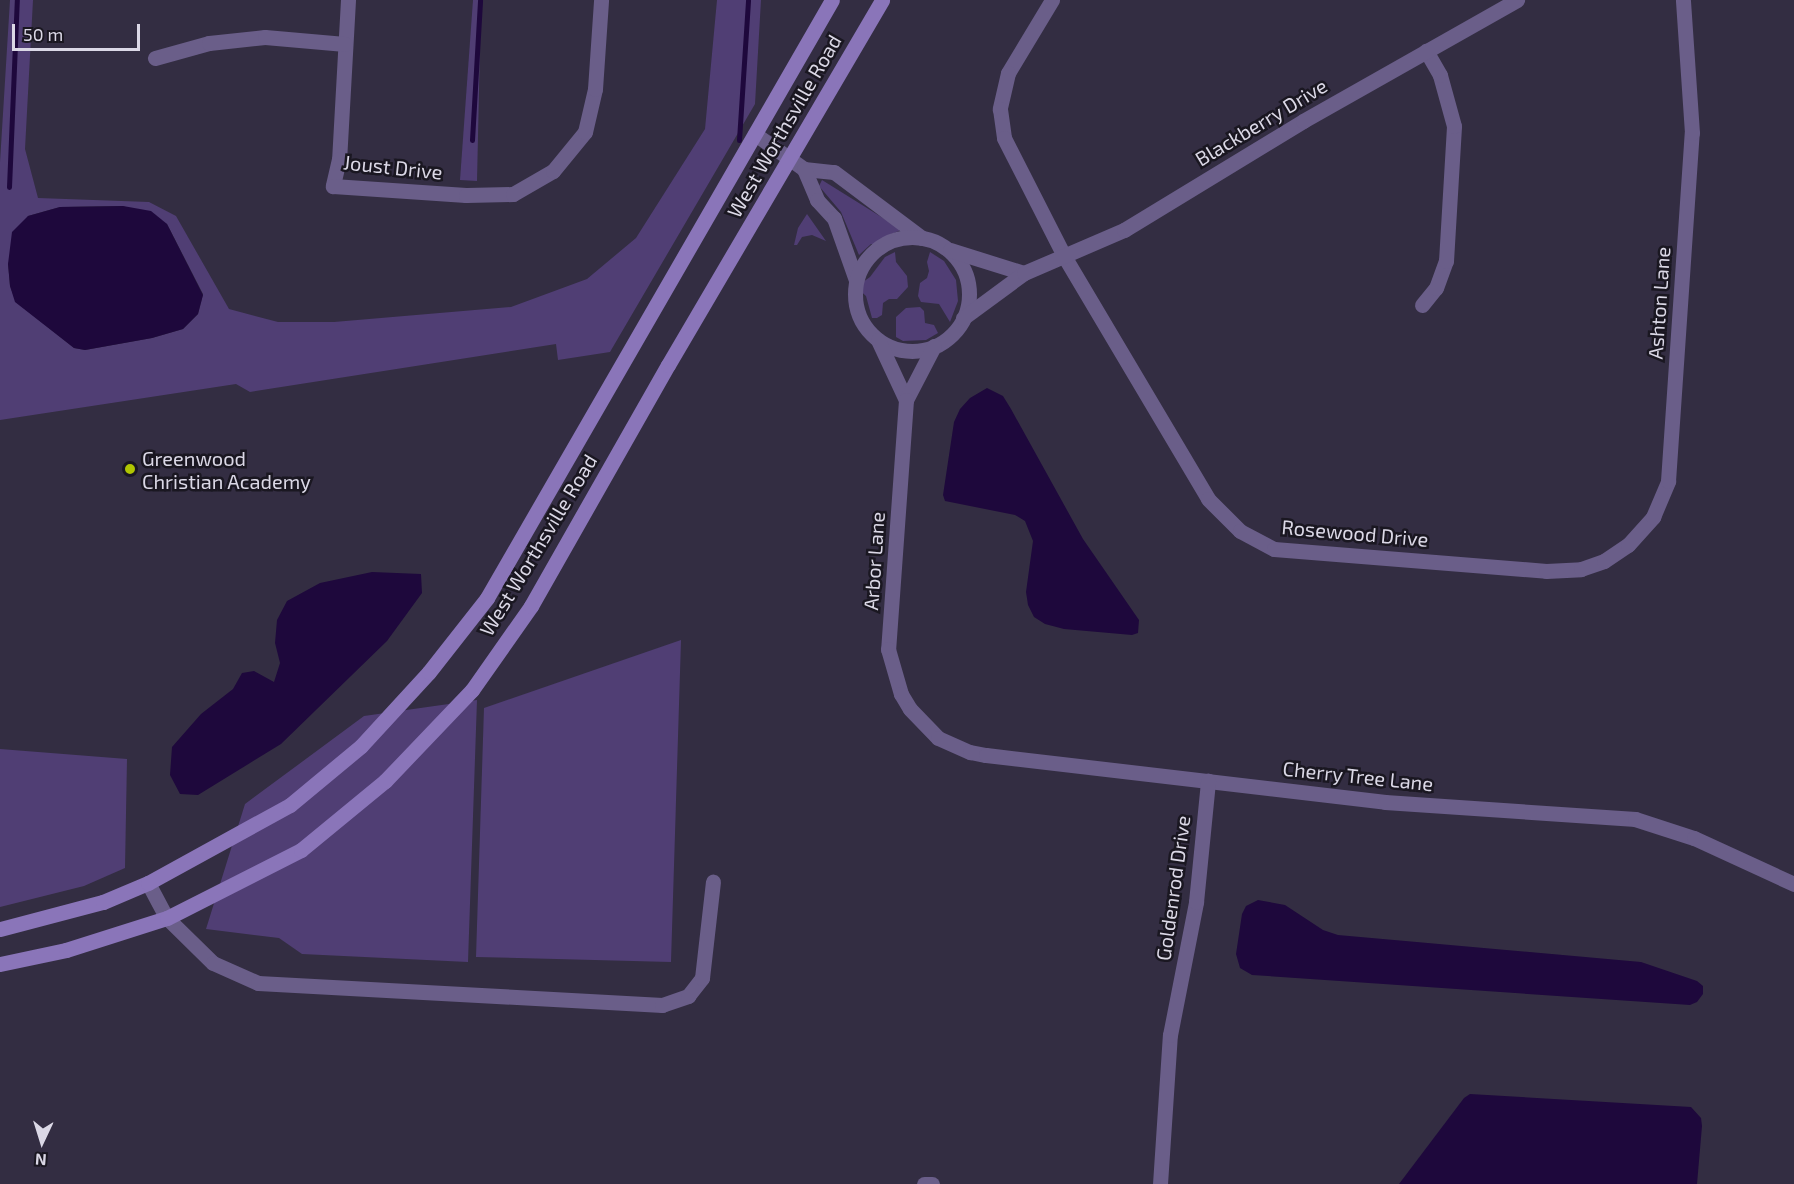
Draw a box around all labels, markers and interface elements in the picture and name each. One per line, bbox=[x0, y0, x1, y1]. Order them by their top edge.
scale bar bbox=[15, 12, 142, 50]
text: 50 m bbox=[23, 23, 63, 45]
street label: West Worthsville Road bbox=[722, 30, 846, 222]
street label: Blackberry Drive bbox=[1191, 73, 1331, 171]
street label: Joust Drive bbox=[342, 150, 444, 184]
street label: Ashton Lane bbox=[1643, 246, 1675, 360]
place label: Greenwood Christian Academy bbox=[142, 446, 311, 493]
street label: West Worthsville Road bbox=[474, 450, 602, 640]
marker: Greenwood Christian Academy bbox=[123, 462, 137, 476]
street label: Arbor Lane bbox=[859, 511, 889, 611]
street label: Rosewood Drive bbox=[1281, 515, 1429, 551]
street label: Cherry Tree Lane bbox=[1281, 756, 1435, 796]
street label: Goldenrod Drive bbox=[1151, 814, 1195, 962]
north arrow bbox=[12, 1112, 72, 1172]
text: N bbox=[34, 1151, 47, 1170]

